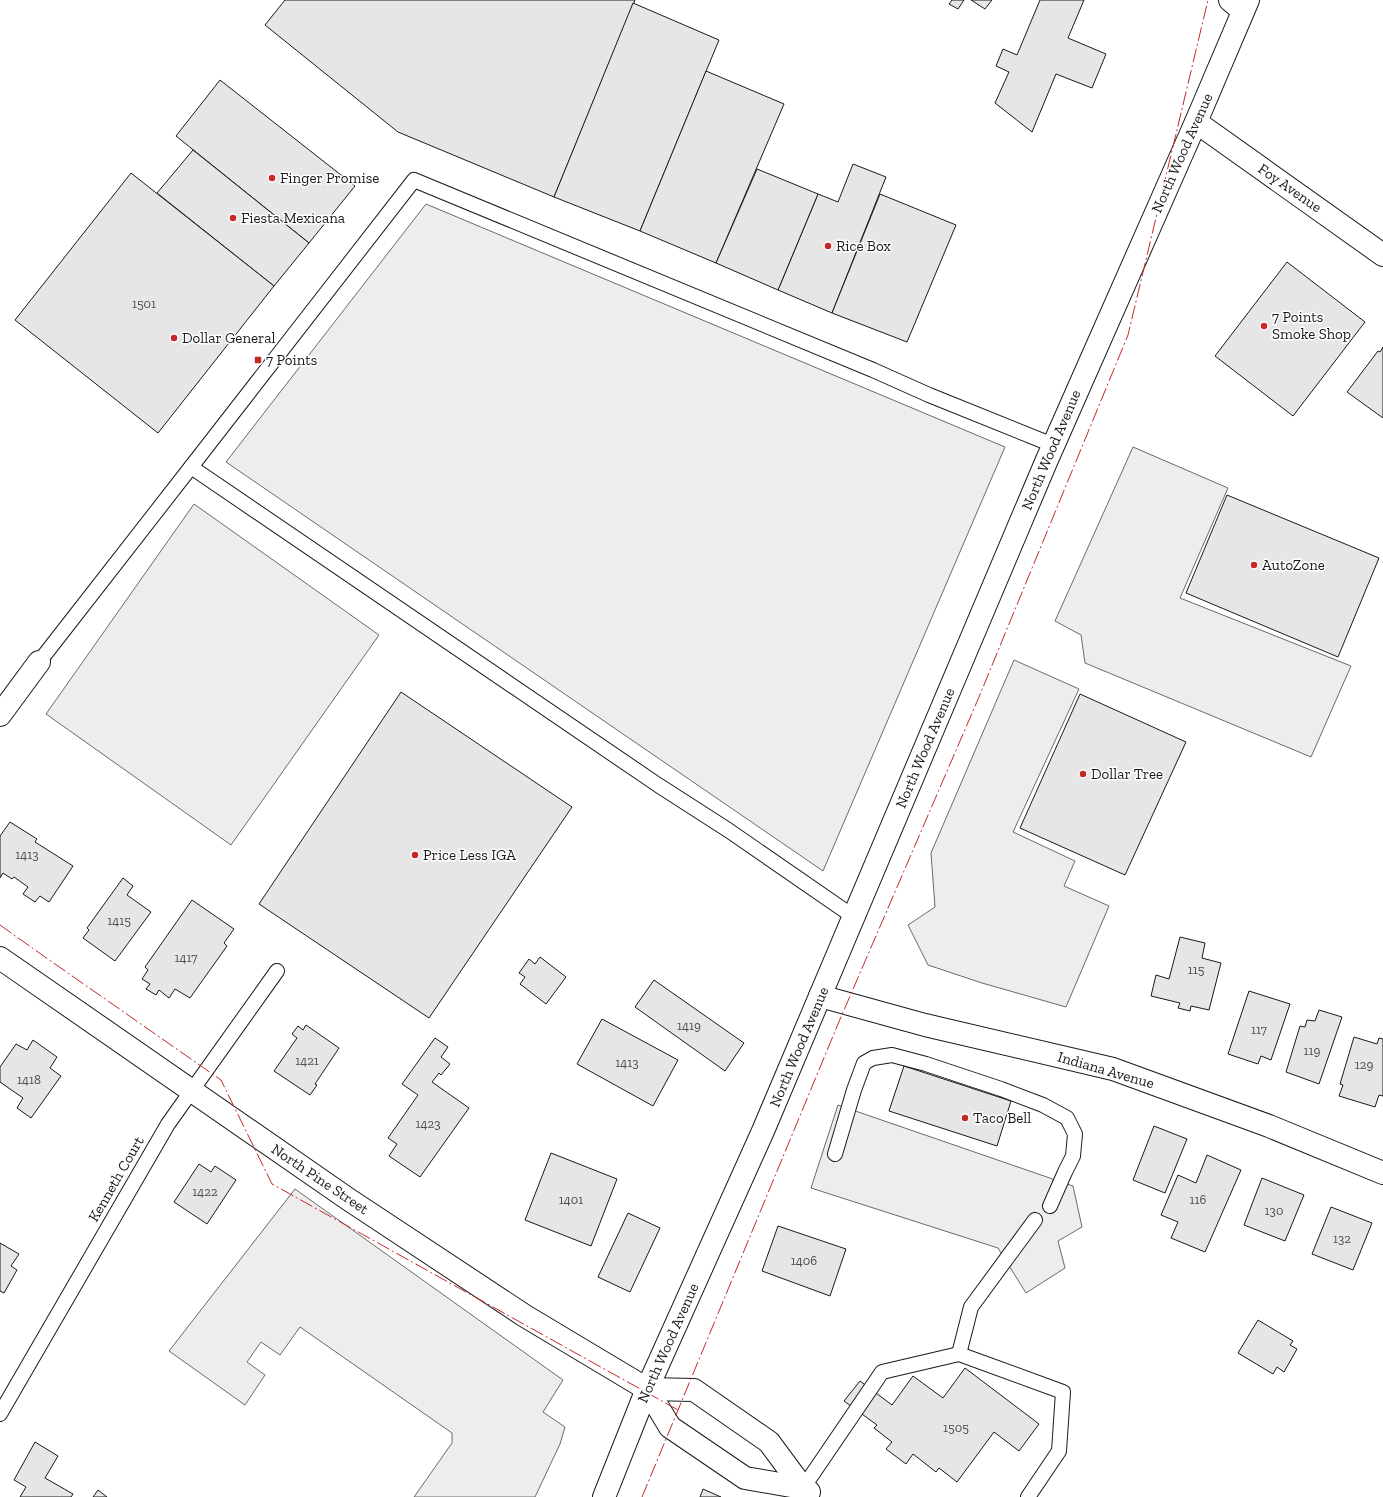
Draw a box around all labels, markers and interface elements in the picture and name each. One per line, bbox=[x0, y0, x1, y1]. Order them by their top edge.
street label: North Wood Avenue bbox=[1148, 90, 1216, 216]
street label: Foy Avenue bbox=[1255, 160, 1325, 216]
place label: Finger Promise bbox=[280, 169, 379, 187]
marker: Finger Promise bbox=[267, 173, 277, 183]
place label: Fiesta Mexicana bbox=[241, 209, 345, 227]
marker: Fiesta Mexicana bbox=[228, 213, 238, 223]
place label: Rice Box bbox=[836, 237, 891, 255]
marker: Rice Box bbox=[823, 241, 833, 251]
house number: 1501 bbox=[132, 296, 156, 311]
place label: 7 Points Smoke Shop bbox=[1272, 308, 1351, 343]
marker: 7 Points Smoke Shop bbox=[1259, 321, 1269, 331]
place label: Dollar General bbox=[182, 329, 276, 347]
marker: Dollar General bbox=[169, 333, 179, 343]
place label: 7 Points bbox=[266, 351, 317, 369]
marker: 7 Points bbox=[253, 355, 263, 365]
street label: North Wood Avenue bbox=[1018, 387, 1084, 513]
place label: AutoZone bbox=[1262, 556, 1325, 574]
marker: AutoZone bbox=[1249, 560, 1259, 570]
street label: North Wood Avenue bbox=[892, 685, 958, 811]
place label: Dollar Tree bbox=[1091, 765, 1163, 783]
marker: Dollar Tree bbox=[1078, 769, 1088, 779]
place label: Price Less IGA bbox=[423, 846, 516, 864]
house number: 1413 bbox=[15, 847, 39, 862]
marker: Price Less IGA bbox=[410, 850, 420, 860]
house number: 1415 bbox=[107, 913, 131, 928]
house number: 1417 bbox=[175, 950, 197, 965]
house number: 115 bbox=[1188, 962, 1205, 977]
street label: North Wood Avenue bbox=[766, 984, 832, 1110]
house number: 1419 bbox=[677, 1018, 701, 1033]
house number: 117 bbox=[1251, 1022, 1267, 1037]
house number: 119 bbox=[1304, 1043, 1321, 1058]
street label: Indiana Avenue bbox=[1056, 1048, 1156, 1092]
house number: 1421 bbox=[295, 1053, 319, 1068]
house number: 1413 bbox=[615, 1055, 639, 1070]
house number: 129 bbox=[1355, 1057, 1373, 1072]
house number: 1418 bbox=[17, 1072, 41, 1087]
place label: Taco Bell bbox=[973, 1109, 1031, 1127]
marker: Taco Bell bbox=[960, 1113, 970, 1123]
house number: 1423 bbox=[415, 1116, 441, 1131]
street label: Kenneth Court bbox=[84, 1133, 148, 1225]
street label: North Pine Street bbox=[268, 1140, 372, 1218]
house number: 1422 bbox=[192, 1184, 218, 1199]
house number: 1401 bbox=[559, 1192, 583, 1207]
house number: 116 bbox=[1190, 1192, 1207, 1207]
house number: 130 bbox=[1265, 1203, 1283, 1218]
house number: 132 bbox=[1333, 1231, 1351, 1246]
house number: 1406 bbox=[791, 1253, 817, 1268]
street label: North Wood Avenue bbox=[634, 1280, 702, 1406]
house number: 1505 bbox=[943, 1420, 969, 1435]

